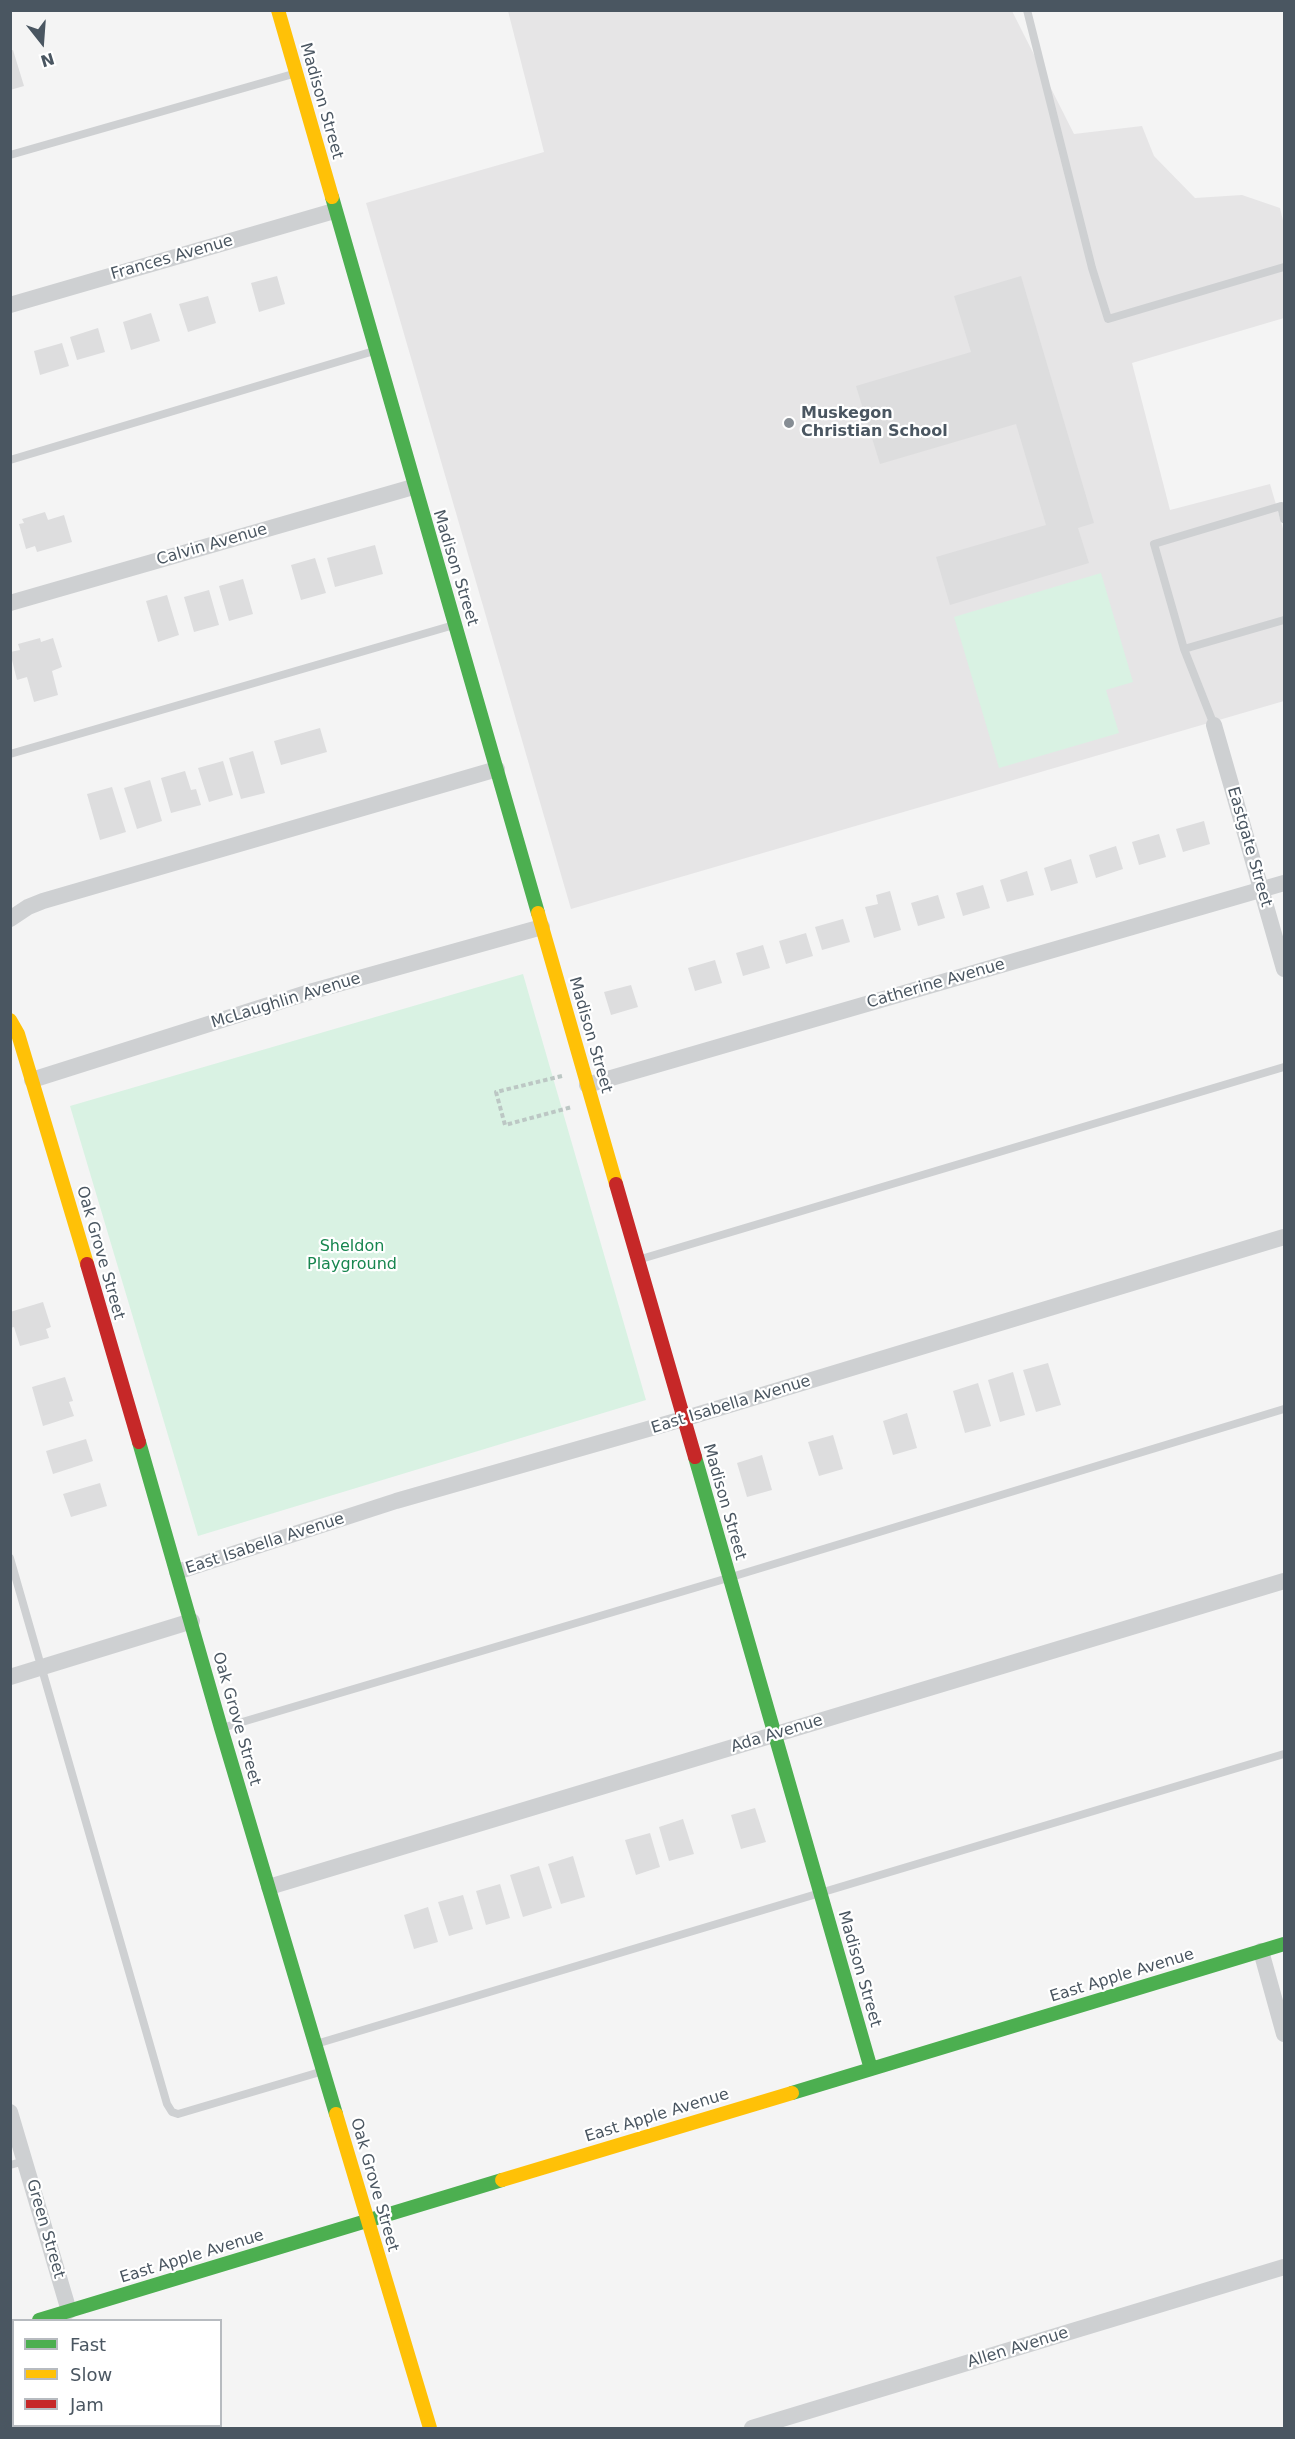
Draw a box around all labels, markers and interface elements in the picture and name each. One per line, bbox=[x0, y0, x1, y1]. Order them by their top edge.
north arrow bbox=[12, 12, 72, 72]
street label: Madison Street bbox=[295, 41, 347, 161]
text: N bbox=[38, 49, 57, 71]
street label: Frances Avenue bbox=[109, 231, 235, 285]
place label: Muskegon Christian School bbox=[801, 404, 948, 442]
marker: Muskegon Christian School bbox=[782, 416, 796, 430]
street label: Madison Street bbox=[428, 508, 482, 628]
street label: Calvin Avenue bbox=[155, 520, 269, 570]
street label: Eastgate Street bbox=[1223, 785, 1275, 909]
street label: Catherine Avenue bbox=[865, 955, 1007, 1013]
street label: McLaughlin Avenue bbox=[209, 969, 363, 1033]
street label: Madison Street bbox=[564, 975, 616, 1095]
street label: Oak Grove Street bbox=[72, 1184, 128, 1322]
park label: Sheldon Playground bbox=[307, 1237, 397, 1275]
street label: East Isabella Avenue bbox=[649, 1372, 813, 1438]
street label: Madison Street bbox=[698, 1442, 750, 1562]
street label: East Isabella Avenue bbox=[183, 1509, 347, 1579]
street label: Oak Grove Street bbox=[208, 1650, 264, 1788]
street label: Ada Avenue bbox=[729, 1711, 825, 1757]
street label: Madison Street bbox=[833, 1909, 885, 2029]
street label: East Apple Avenue bbox=[1048, 1945, 1196, 2007]
street label: East Apple Avenue bbox=[583, 2085, 731, 2147]
street label: Oak Grove Street bbox=[346, 2116, 402, 2254]
street label: Green Street bbox=[22, 2177, 68, 2281]
street label: East Apple Avenue bbox=[118, 2226, 266, 2288]
legend bbox=[12, 2319, 222, 2427]
street label: Allen Avenue bbox=[965, 2324, 1071, 2372]
text: Fast bbox=[70, 2334, 106, 2355]
text: Slow bbox=[70, 2364, 112, 2385]
text: Jam bbox=[70, 2394, 104, 2415]

